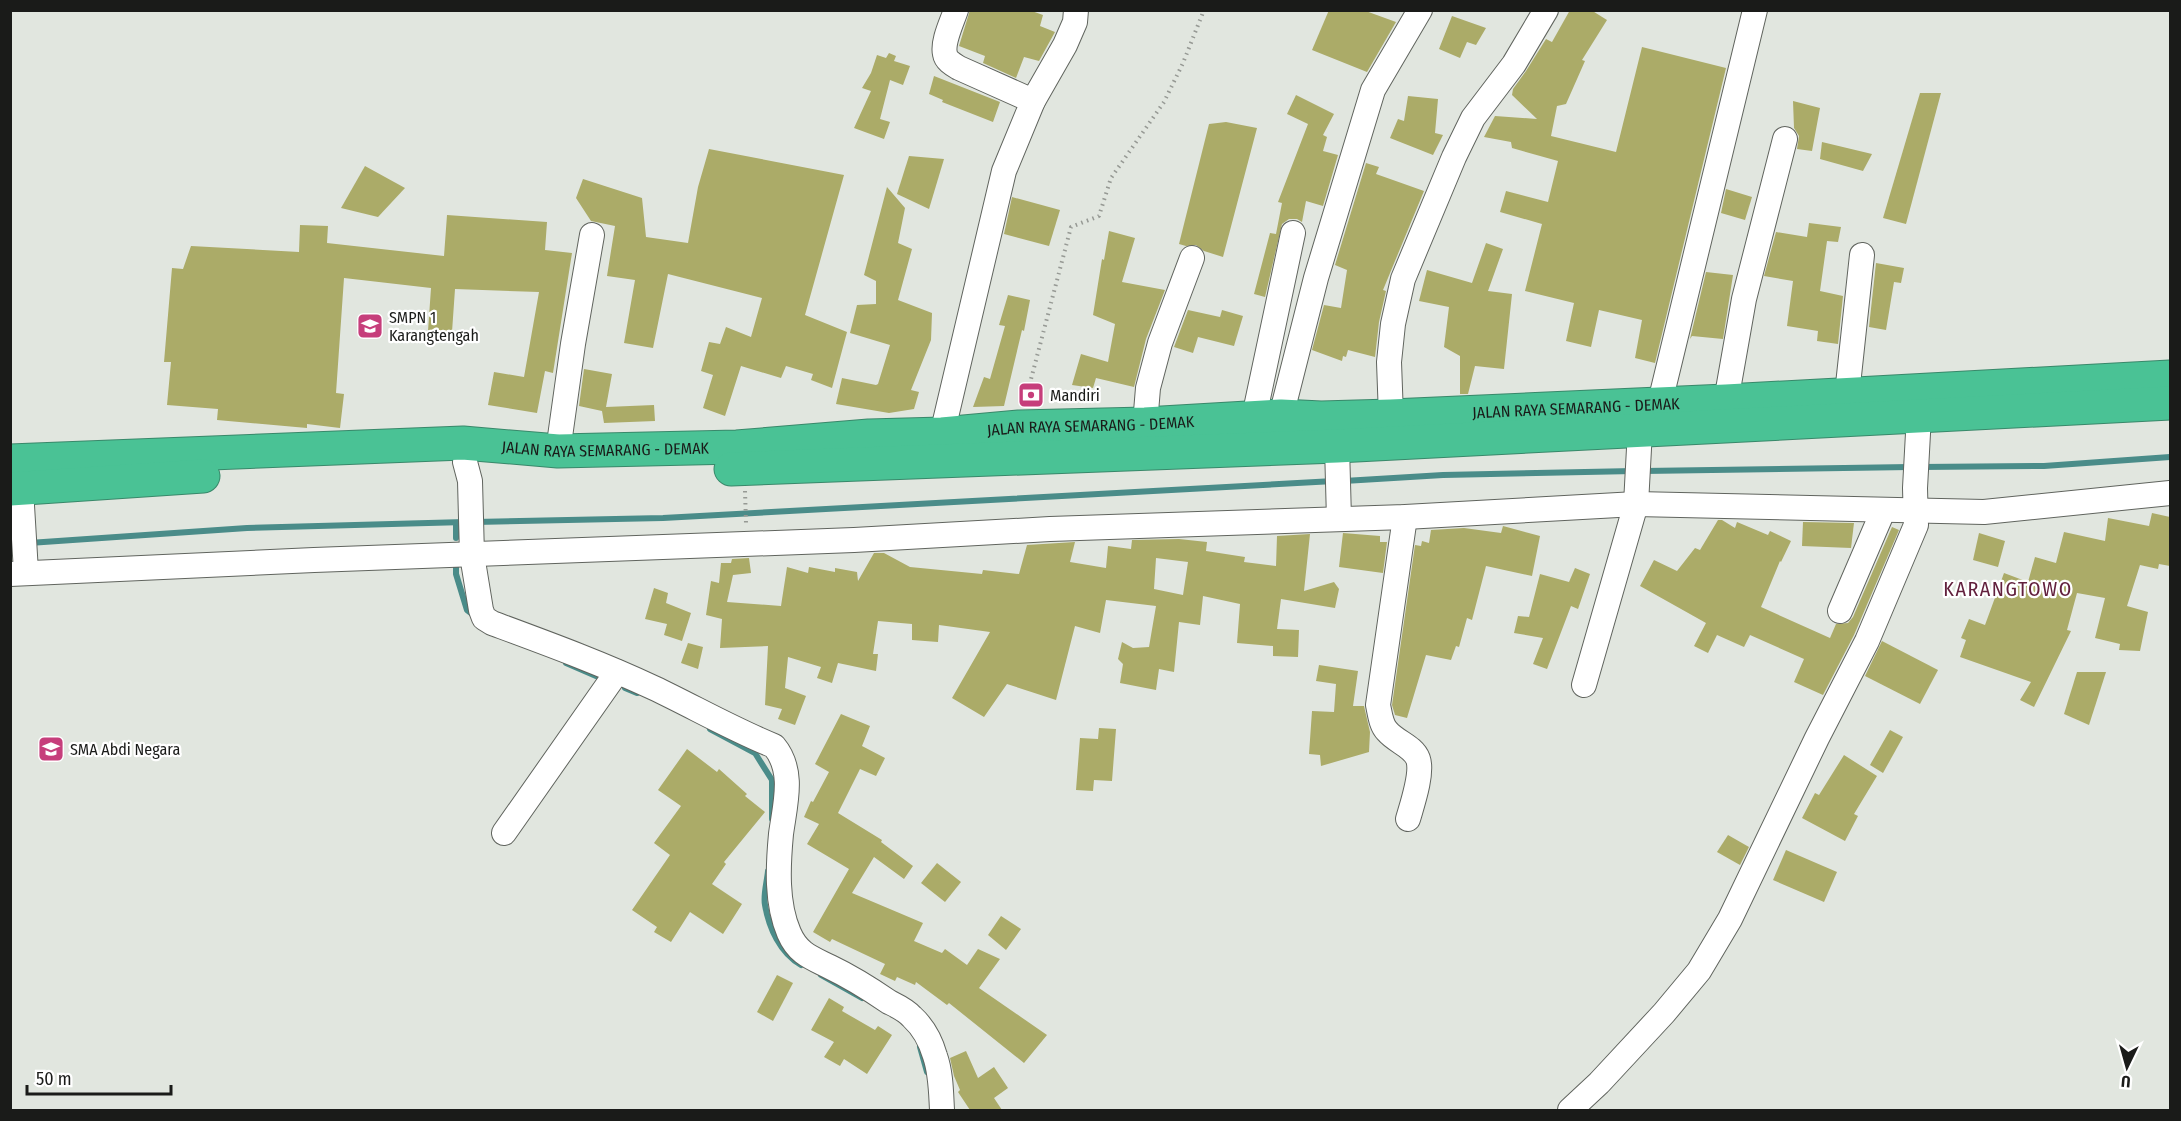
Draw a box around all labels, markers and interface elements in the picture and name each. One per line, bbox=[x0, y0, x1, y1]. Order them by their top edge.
place label: SMPN 1 Karangtengah bbox=[389, 308, 479, 345]
school or university icon: SMPN 1 Karangtengah bbox=[355, 311, 385, 341]
bank icon: Mandiri bbox=[1016, 380, 1046, 410]
place label: Mandiri bbox=[1050, 386, 1100, 405]
street label: JALAN RAYA SEMARANG - DEMAK bbox=[1472, 394, 1680, 422]
street label: JALAN RAYA SEMARANG - DEMAK bbox=[986, 412, 1195, 439]
street label: JALAN RAYA SEMARANG - DEMAK bbox=[501, 437, 710, 461]
district label: KARANGTOWO bbox=[1943, 577, 2073, 601]
school or university icon: SMA Abdi Negara bbox=[36, 734, 66, 764]
place label: SMA Abdi Negara bbox=[70, 740, 180, 759]
north arrow bbox=[2097, 1037, 2157, 1097]
scale bar bbox=[27, 1058, 171, 1096]
text: 50 m bbox=[36, 1068, 72, 1090]
text: U bbox=[2120, 1072, 2131, 1091]

